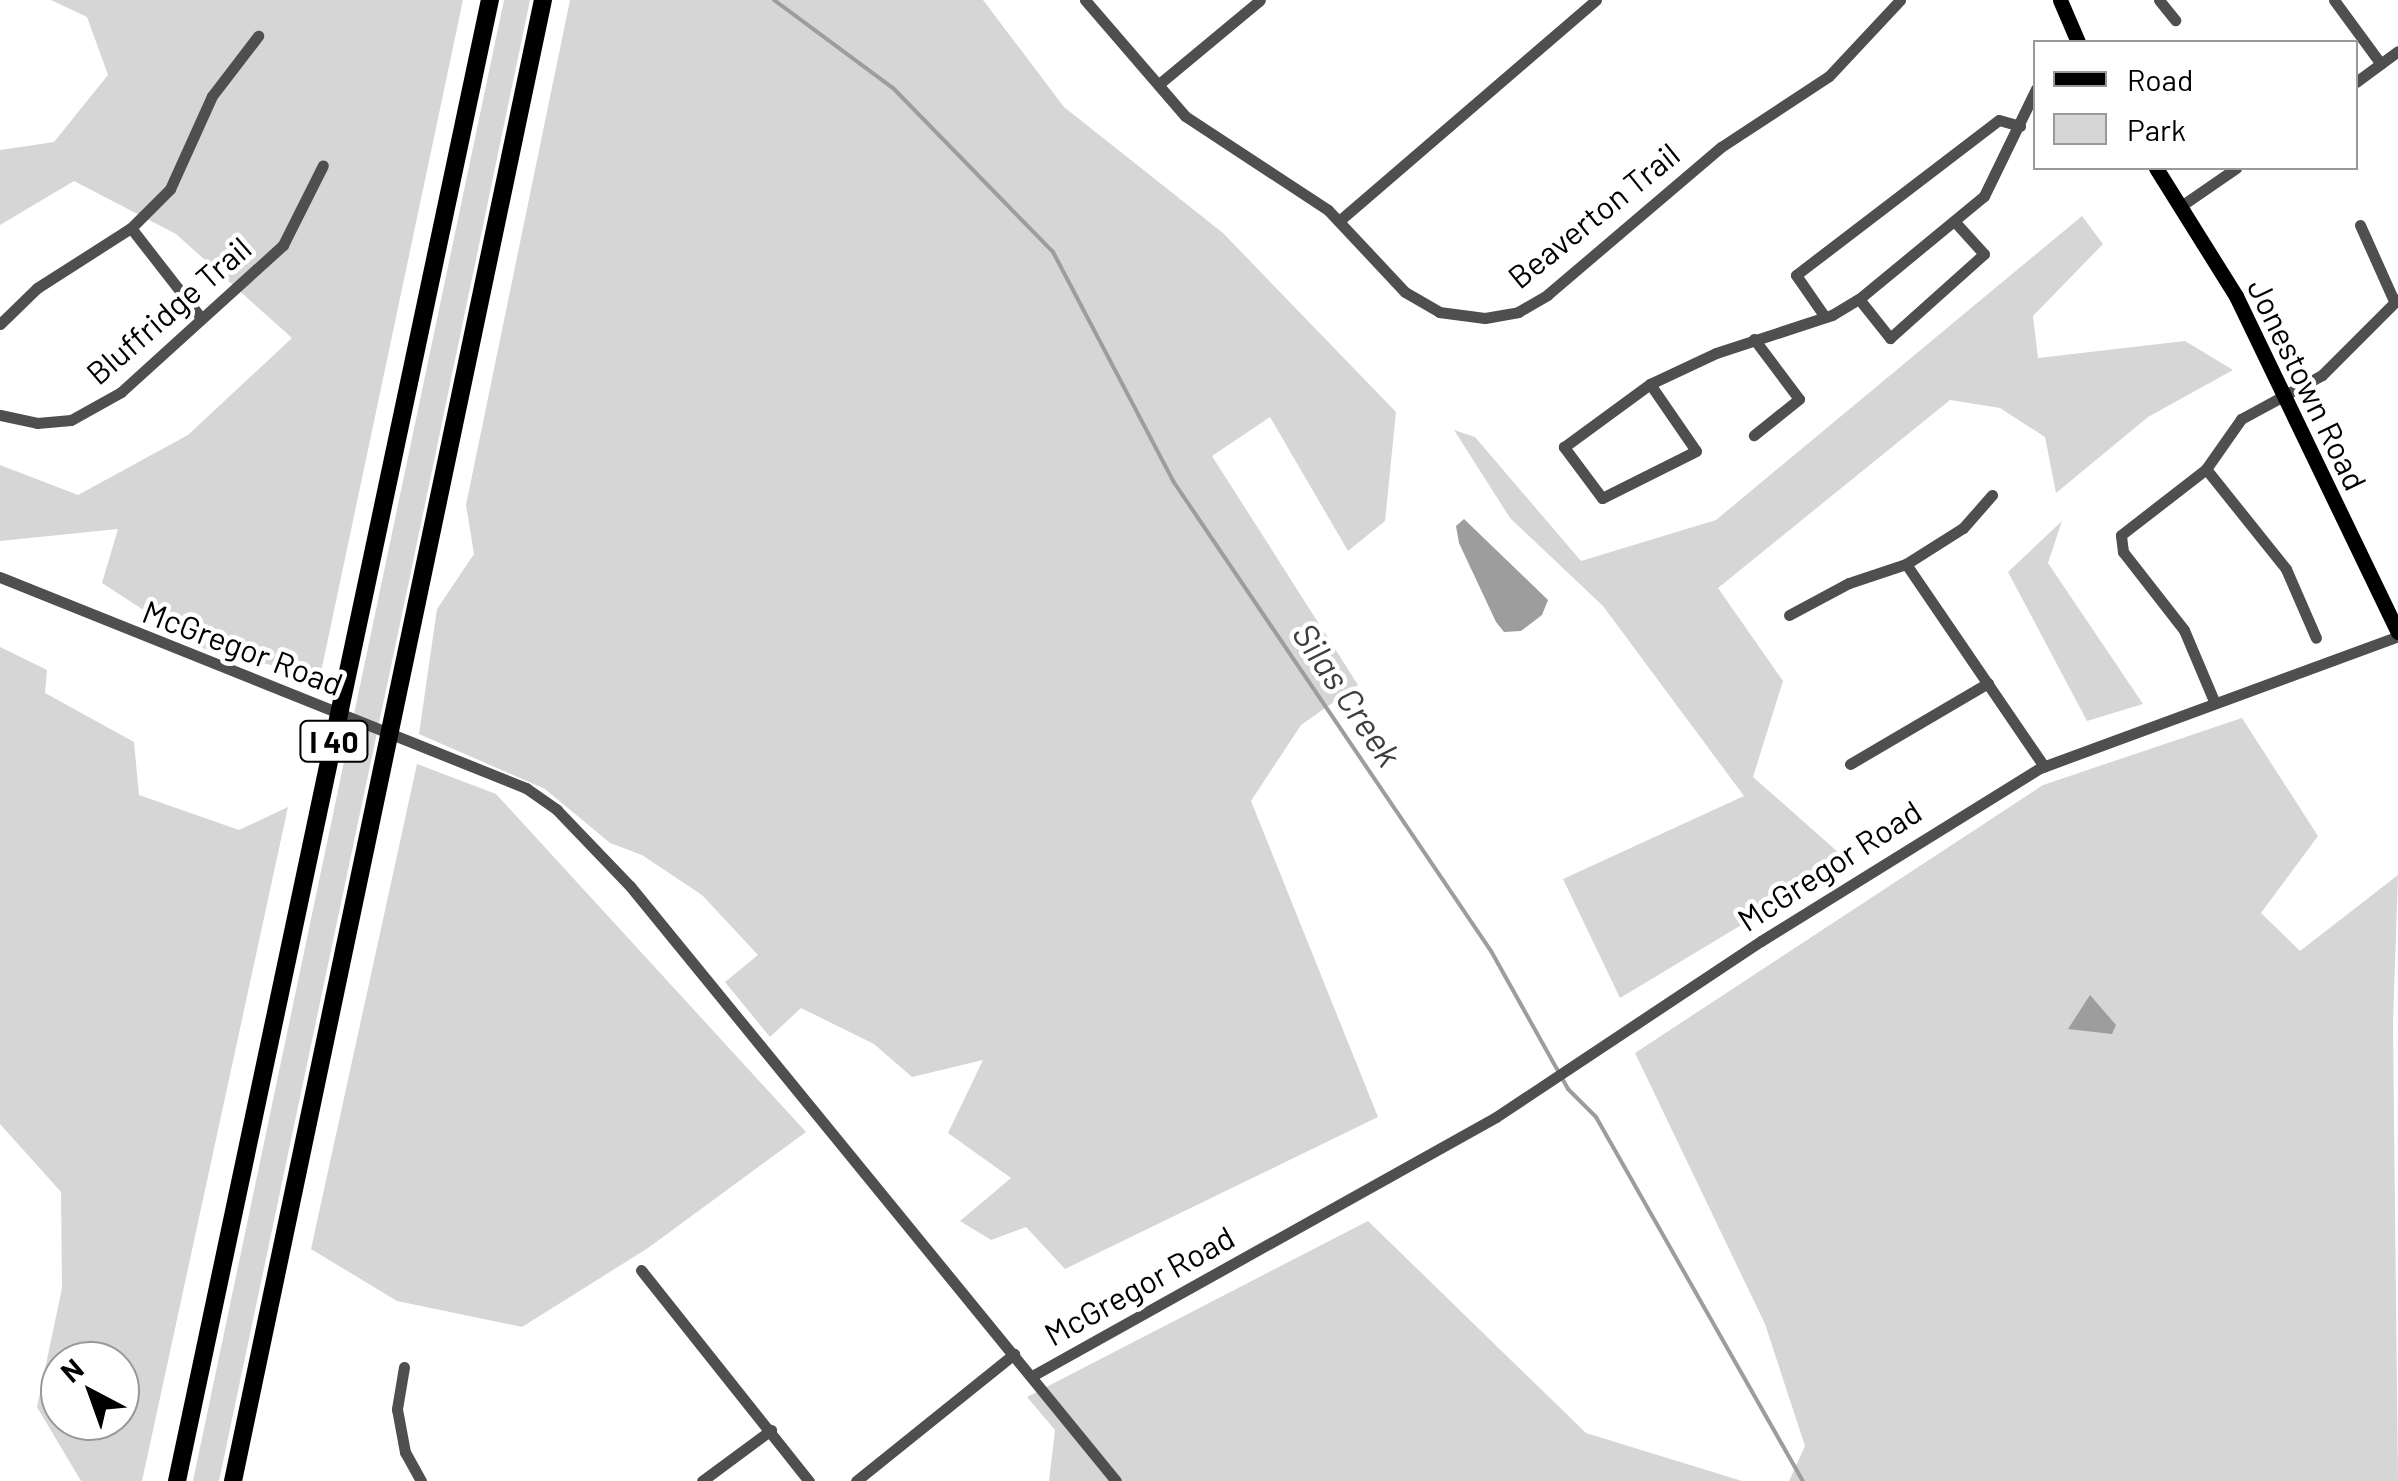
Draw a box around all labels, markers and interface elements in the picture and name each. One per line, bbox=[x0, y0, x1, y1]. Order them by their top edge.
legend bbox=[2033, 40, 2358, 170]
text: Road bbox=[2127, 61, 2193, 97]
text: Park bbox=[2127, 111, 2186, 147]
street label: Beaverton Trail bbox=[1500, 134, 1686, 296]
street label: Bluffridge Trail bbox=[78, 228, 258, 392]
street label: Jonestown Road bbox=[2240, 272, 2376, 496]
street label: McGregor Road bbox=[138, 591, 348, 703]
water label: Silas Creek bbox=[1285, 614, 1411, 774]
road number: I 40 bbox=[299, 716, 369, 766]
street label: McGregor Road bbox=[1730, 791, 1928, 939]
street label: McGregor Road bbox=[1037, 1217, 1241, 1353]
north arrow bbox=[40, 1341, 140, 1441]
text: N bbox=[53, 1351, 90, 1389]

